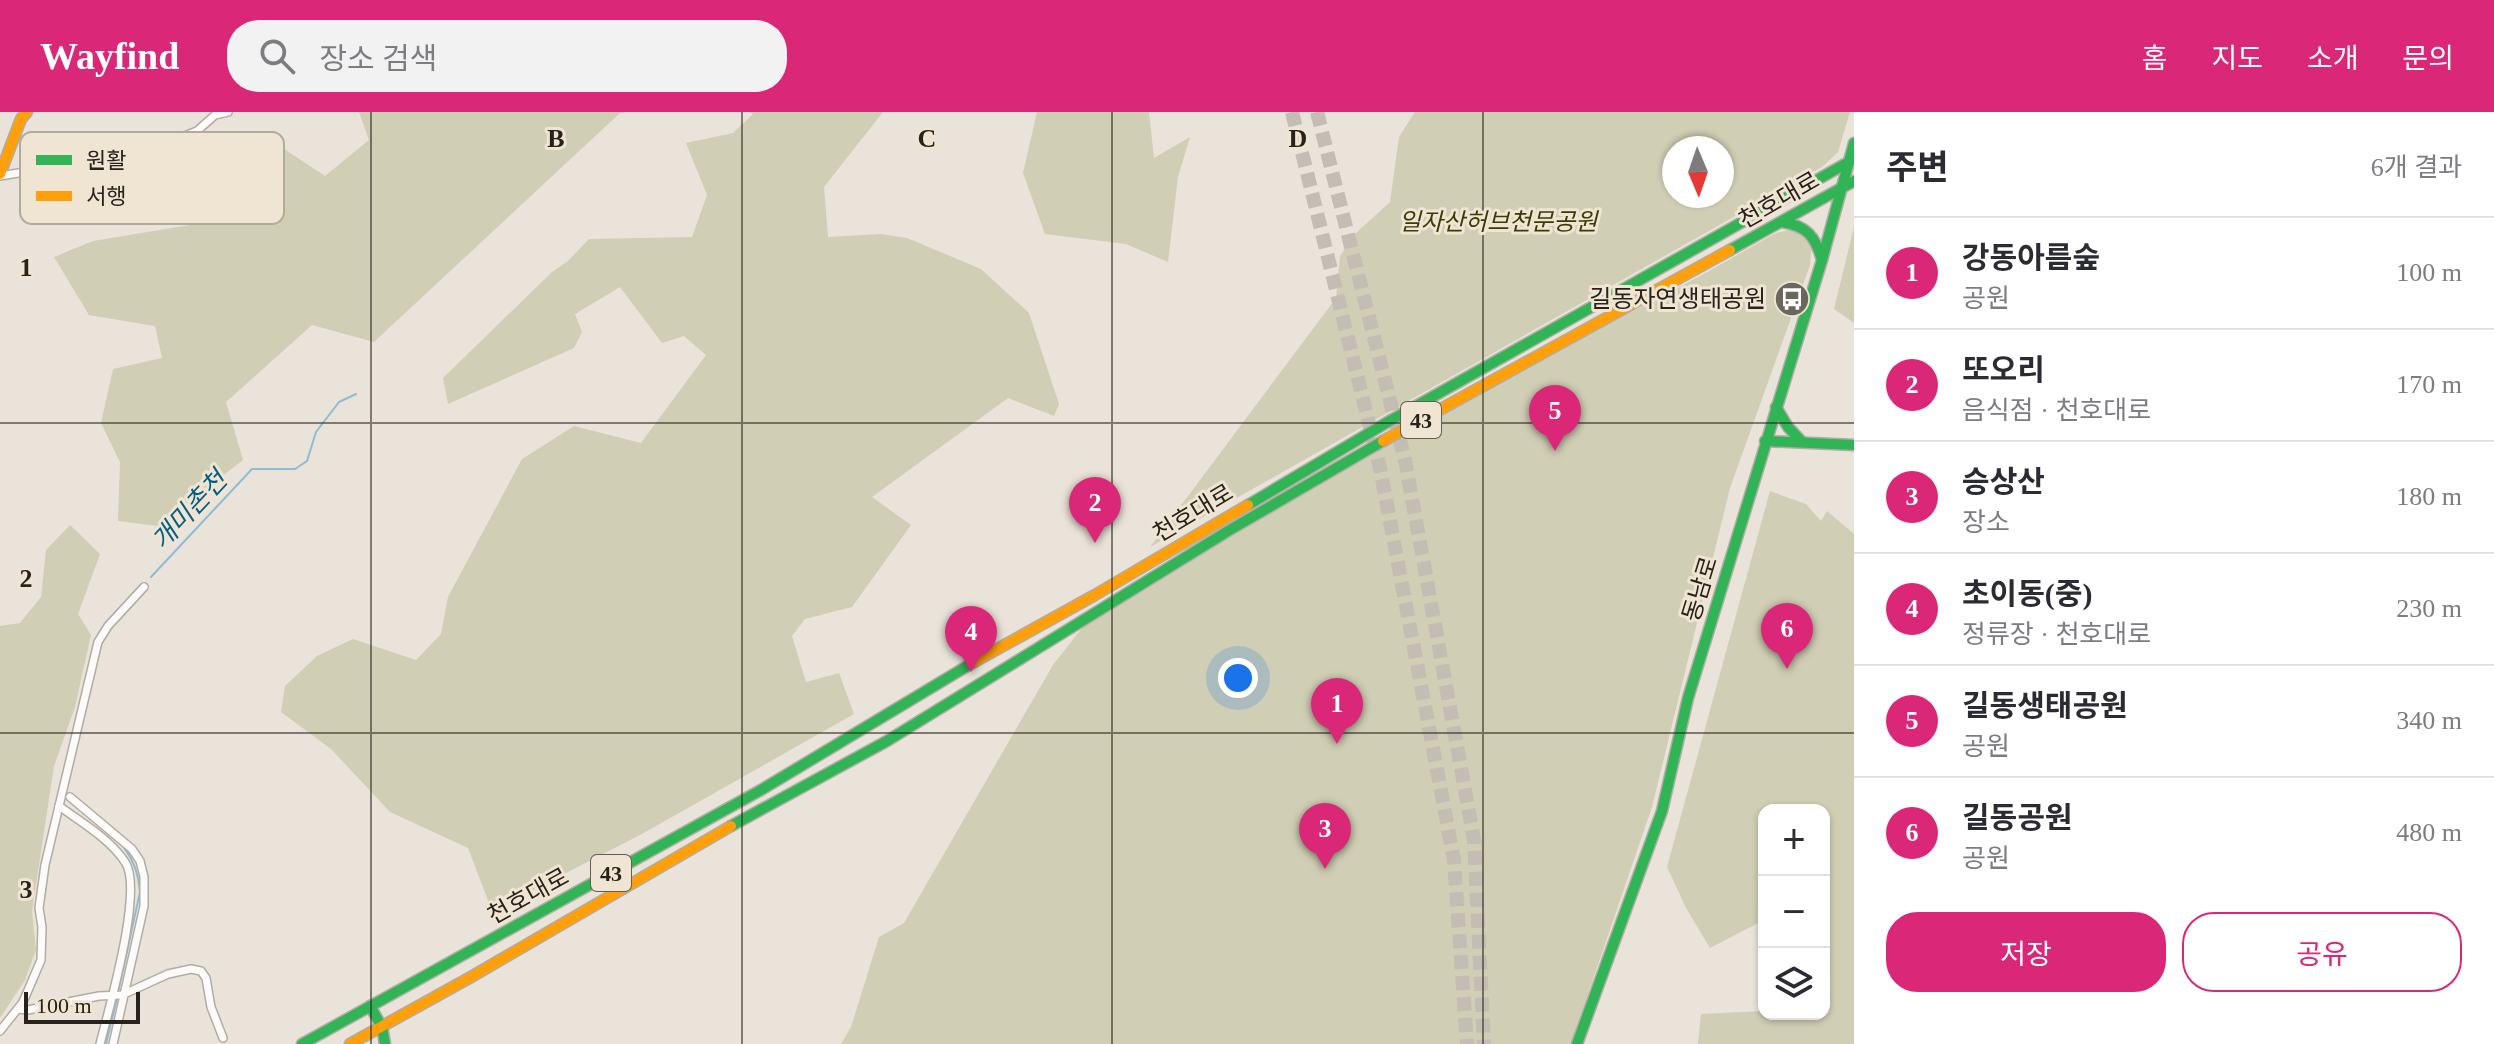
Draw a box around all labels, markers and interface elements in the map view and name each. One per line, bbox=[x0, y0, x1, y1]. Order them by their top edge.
search box bbox=[227, 20, 787, 92]
icon: search bbox=[255, 34, 299, 78]
text: Wayfind bbox=[40, 35, 179, 77]
text: 장소 검색 bbox=[319, 42, 437, 75]
text: 홈 bbox=[2142, 43, 2167, 74]
text: 지도 bbox=[2211, 43, 2263, 74]
text: 소개 bbox=[2307, 43, 2358, 74]
text: 문의 bbox=[2402, 43, 2454, 74]
text: B bbox=[547, 124, 565, 153]
text: C bbox=[918, 124, 936, 153]
text: D bbox=[1289, 124, 1307, 153]
legend bbox=[20, 132, 284, 224]
north arrow bbox=[1662, 136, 1734, 208]
text: 원활 bbox=[86, 148, 126, 173]
text: 주변 bbox=[1886, 149, 1949, 186]
text: 6개 결과 bbox=[2371, 153, 2462, 182]
street label: 천호대로 bbox=[1734, 167, 1824, 233]
text: 서행 bbox=[86, 184, 126, 209]
park label: 일자산허브천문공원 bbox=[1399, 209, 1599, 235]
text: 강동아름숲 bbox=[1962, 241, 2100, 274]
text: 1 bbox=[20, 253, 33, 282]
text: 1 bbox=[1906, 258, 1919, 287]
text: 100 m bbox=[2396, 258, 2462, 287]
bus stop icon: 길동자연생태공원 bbox=[1773, 280, 1811, 318]
text: 공원 bbox=[1962, 284, 2010, 313]
place label: 길동자연생태공원 bbox=[1589, 286, 1766, 312]
text: 또오리 bbox=[1962, 353, 2045, 386]
text: 2 bbox=[1906, 370, 1919, 399]
text: 170 m bbox=[2396, 370, 2462, 399]
pin: 5 bbox=[1529, 385, 1581, 451]
text: 음식점 · 천호대로 bbox=[1962, 396, 2151, 425]
road number: 43 bbox=[1401, 402, 1441, 438]
water label: 개미촌천 bbox=[146, 463, 235, 555]
text: 승상산 bbox=[1962, 465, 2045, 498]
pin: 2 bbox=[1069, 477, 1121, 543]
street label: 천호대로 bbox=[1148, 479, 1238, 547]
text: 3 bbox=[1906, 482, 1919, 511]
text: 180 m bbox=[2396, 482, 2462, 511]
text: 장소 bbox=[1962, 508, 2010, 537]
street label: 동남로 bbox=[1678, 554, 1722, 624]
text: 2 bbox=[20, 564, 33, 593]
text: 초이동(중) bbox=[1962, 577, 2092, 610]
text: 4 bbox=[1906, 594, 1919, 623]
text: 230 m bbox=[2396, 594, 2462, 623]
pin: 6 bbox=[1761, 603, 1813, 669]
pin: 4 bbox=[945, 606, 997, 672]
text: 정류장 · 천호대로 bbox=[1962, 620, 2151, 649]
your location bbox=[1218, 658, 1258, 698]
pin: 1 bbox=[1311, 678, 1363, 744]
text: 길동생태공원 bbox=[1962, 689, 2128, 722]
text: 5 bbox=[1906, 706, 1919, 735]
text: 340 m bbox=[2396, 706, 2462, 735]
text: 공원 bbox=[1962, 732, 2010, 761]
text: 길동공원 bbox=[1962, 801, 2072, 834]
pin: 3 bbox=[1299, 803, 1351, 869]
map controls bbox=[1758, 804, 1830, 1020]
button: + bbox=[1758, 804, 1830, 876]
text: 6 bbox=[1906, 818, 1919, 847]
text: 480 m bbox=[2396, 818, 2462, 847]
text: 공원 bbox=[1962, 844, 2010, 873]
road number: 43 bbox=[591, 855, 631, 891]
street label: 천호대로 bbox=[483, 863, 573, 929]
text: 3 bbox=[20, 875, 33, 904]
button: − bbox=[1758, 876, 1830, 948]
button: 저장 bbox=[1886, 912, 2166, 992]
button: 공유 bbox=[2182, 912, 2462, 992]
button: layers bbox=[1758, 948, 1830, 1020]
scale bar bbox=[24, 988, 140, 1024]
text: 100 m bbox=[36, 993, 92, 1018]

